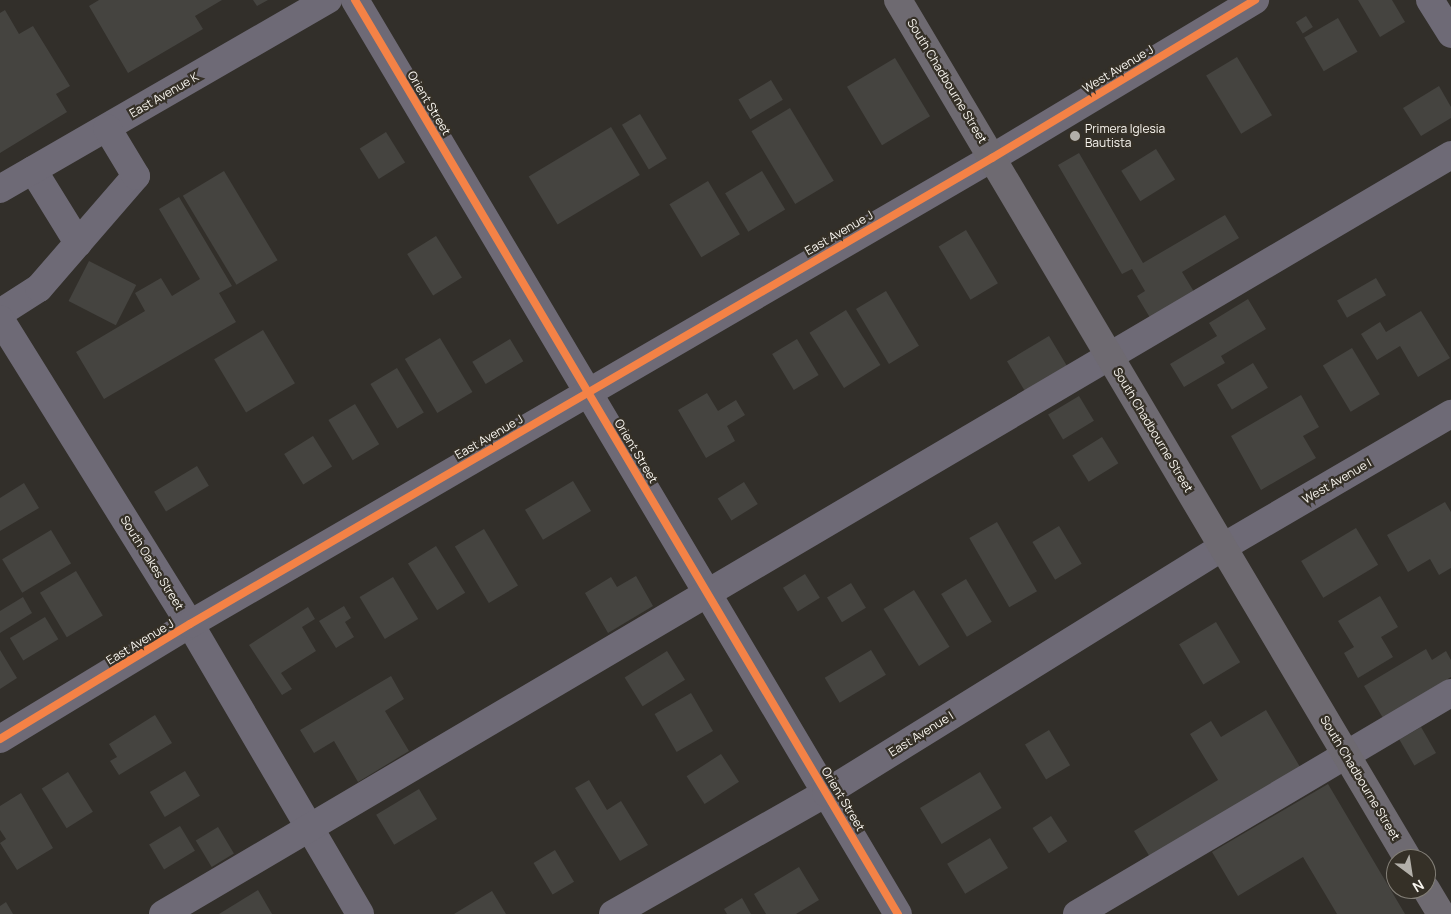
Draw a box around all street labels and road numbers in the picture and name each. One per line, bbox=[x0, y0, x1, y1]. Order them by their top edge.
street label: South Chadbourne Street bbox=[904, 16, 990, 146]
street label: West Avenue J bbox=[1080, 42, 1156, 96]
street label: Orient Street bbox=[404, 68, 454, 138]
street label: East Avenue K bbox=[127, 69, 201, 121]
street label: East Avenue J bbox=[802, 208, 876, 258]
street label: South Chadbourne Street bbox=[1110, 365, 1196, 495]
street label: East Avenue J bbox=[452, 412, 526, 462]
street label: Orient Street bbox=[611, 416, 661, 486]
street label: West Avenue I bbox=[1300, 455, 1374, 507]
street label: South Oakes Street bbox=[117, 513, 187, 613]
street label: East Avenue J bbox=[104, 616, 176, 668]
street label: East Avenue I bbox=[886, 708, 956, 760]
street label: South Chadbourne Street bbox=[1317, 713, 1403, 843]
street label: Orient Street bbox=[818, 764, 868, 834]

